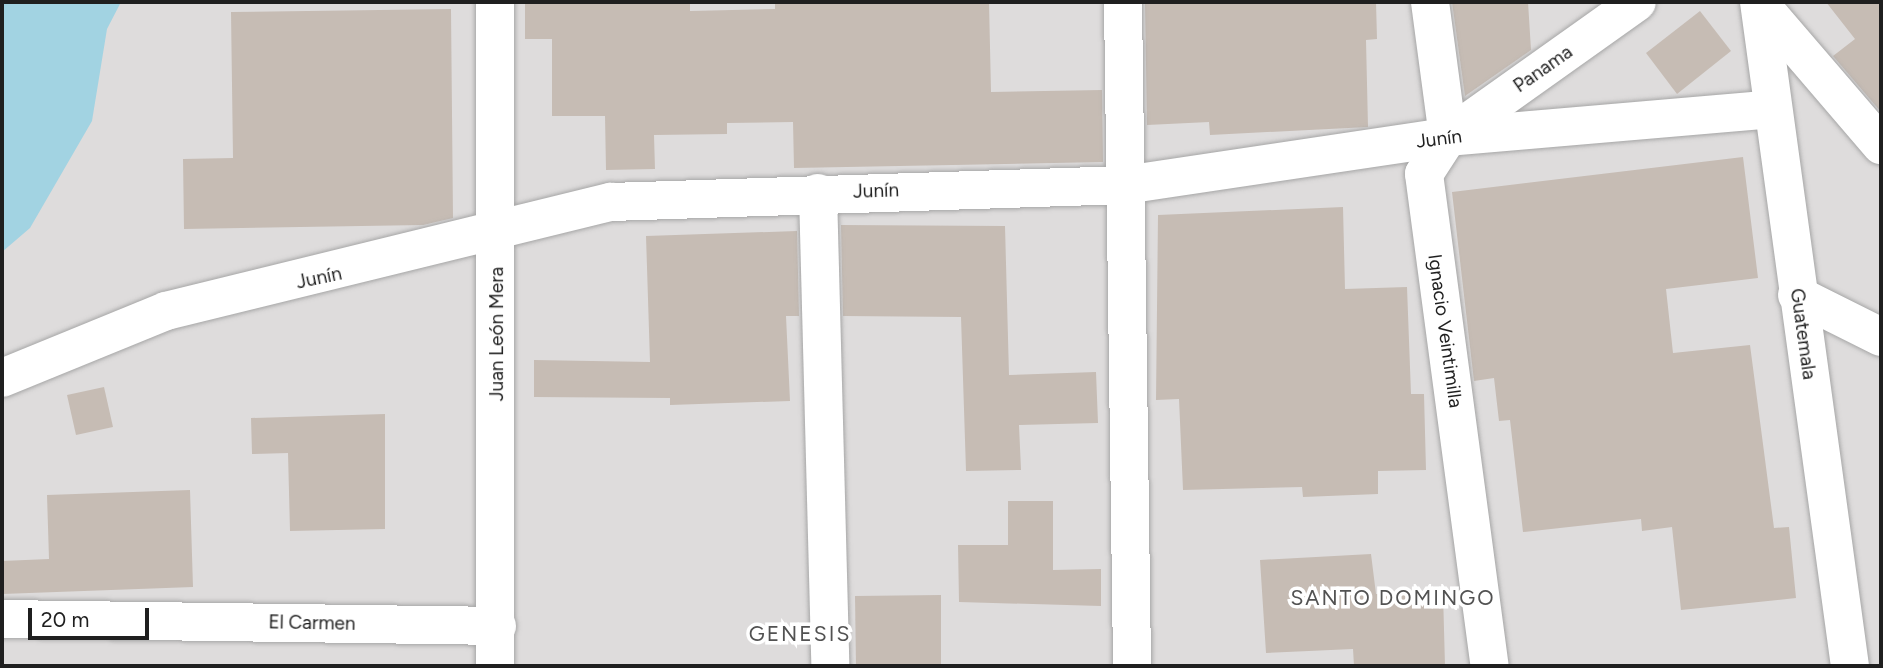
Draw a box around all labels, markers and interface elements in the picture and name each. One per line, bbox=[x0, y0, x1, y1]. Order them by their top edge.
street label: Panama bbox=[1509, 41, 1577, 97]
street label: Junín bbox=[1415, 125, 1463, 153]
street label: Junín bbox=[853, 179, 899, 203]
street label: Ignacio Veintimilla bbox=[1423, 253, 1467, 409]
street label: Junín bbox=[294, 262, 344, 294]
street label: Juan León Mera bbox=[486, 267, 508, 401]
street label: Guatemala bbox=[1785, 287, 1821, 381]
district label: SANTO DOMINGO bbox=[1292, 585, 1494, 611]
scale bar bbox=[32, 594, 152, 638]
text: 20 m bbox=[41, 607, 89, 632]
street label: El Carmen bbox=[268, 611, 356, 635]
district label: GENESIS bbox=[750, 621, 850, 647]

